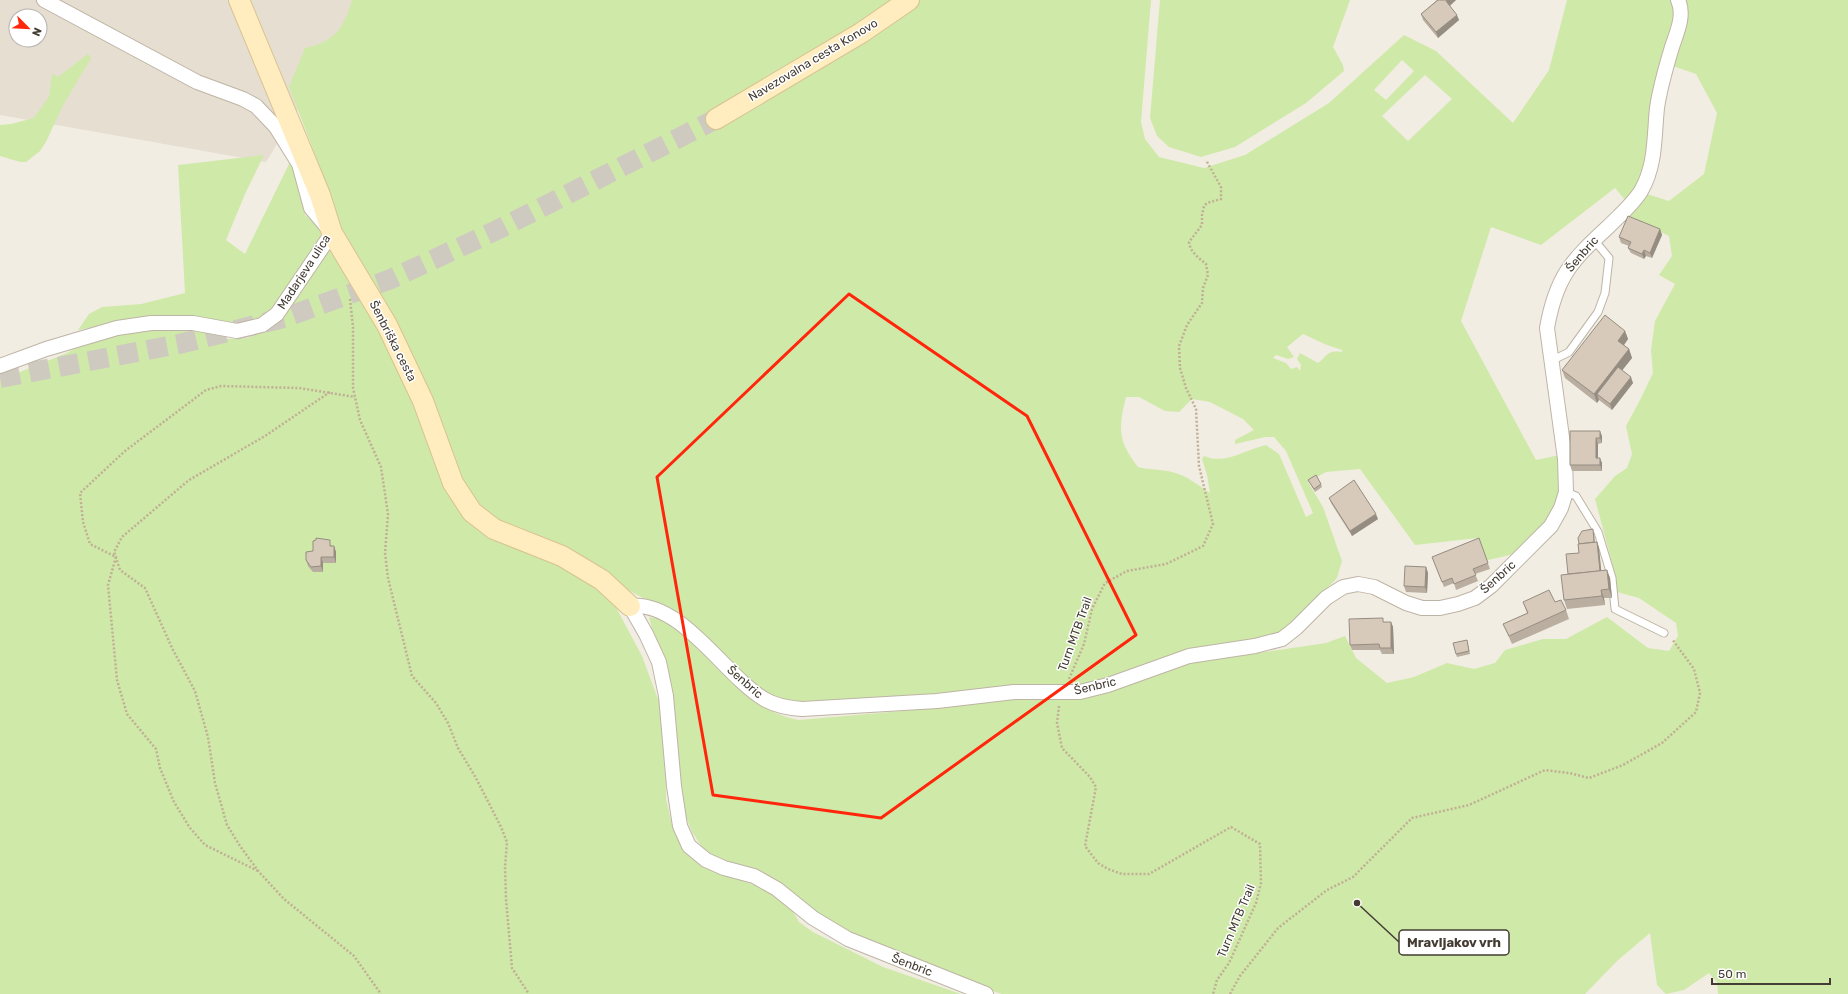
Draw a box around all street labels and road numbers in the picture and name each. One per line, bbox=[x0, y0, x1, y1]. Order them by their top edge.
street label: Navezovalna cesta Konovo bbox=[746, 16, 880, 104]
street label: Madarjeva ulica bbox=[275, 232, 333, 312]
street label: Šenbric bbox=[1563, 233, 1602, 275]
street label: Šenbriška cesta bbox=[367, 298, 419, 384]
street label: Šenbric bbox=[1477, 557, 1519, 596]
street label: Turn MTB Trail bbox=[1055, 595, 1095, 673]
street label: Šenbric bbox=[724, 663, 766, 702]
street label: Šenbric bbox=[1073, 674, 1118, 698]
street label: Turn MTB Trail bbox=[1214, 882, 1258, 960]
street label: Šenbric bbox=[890, 951, 935, 979]

